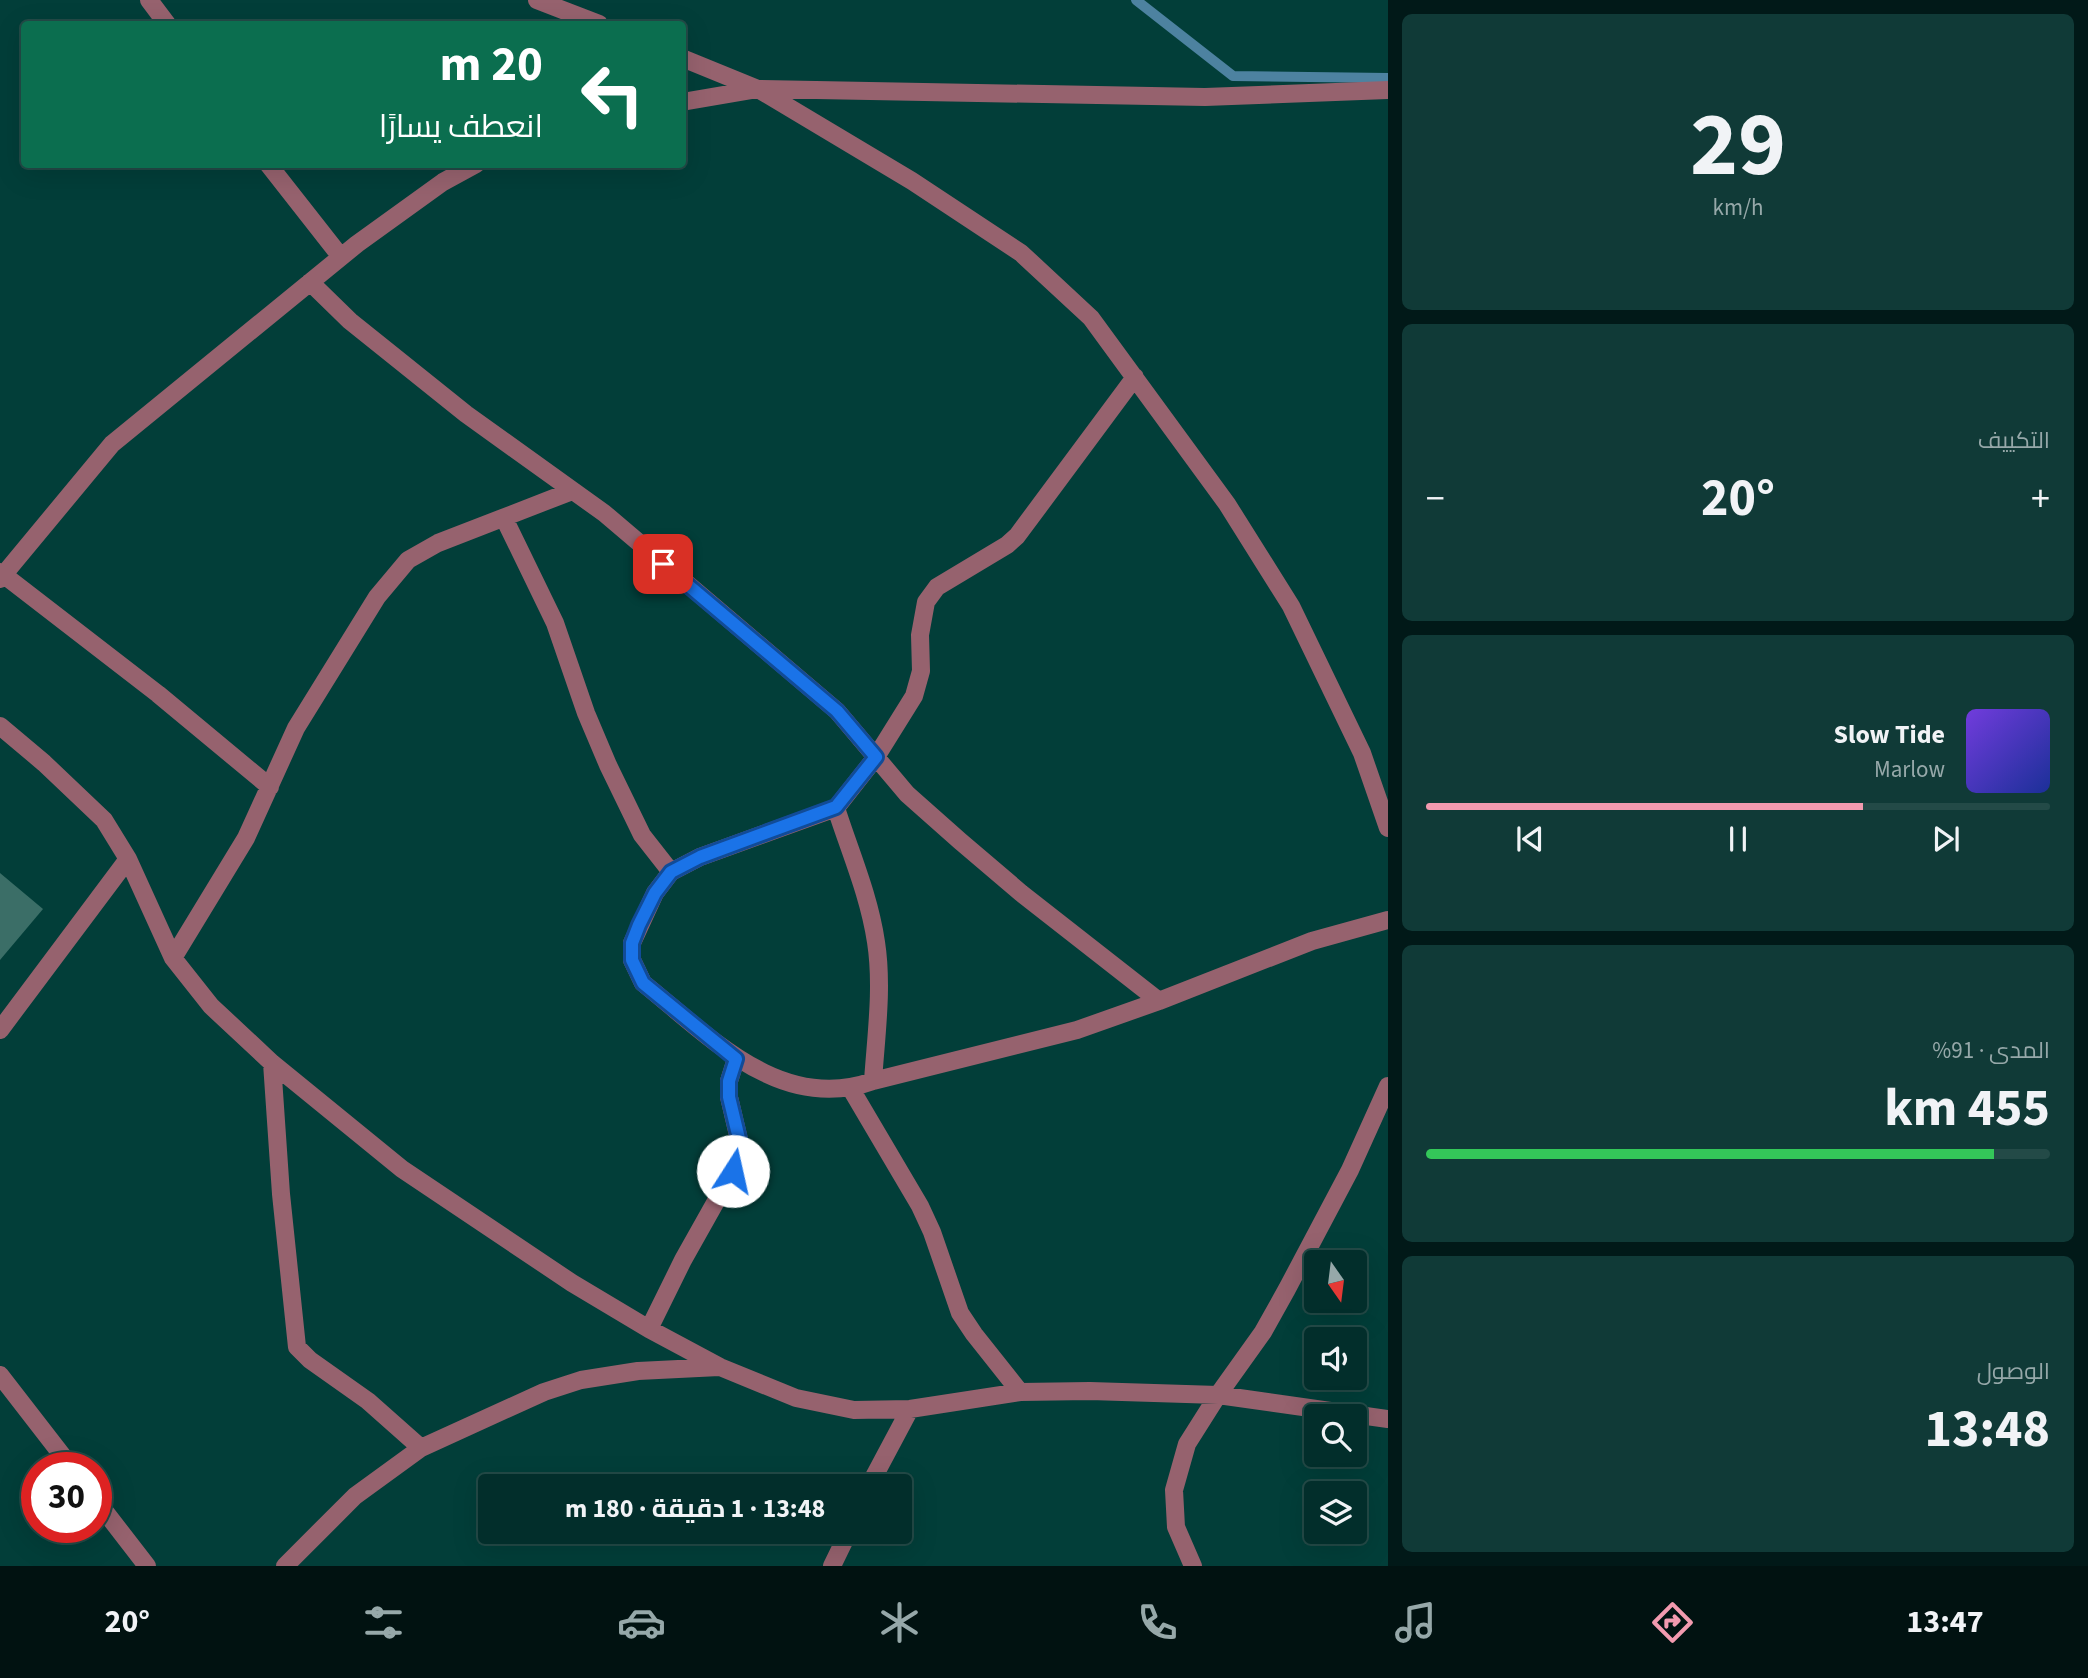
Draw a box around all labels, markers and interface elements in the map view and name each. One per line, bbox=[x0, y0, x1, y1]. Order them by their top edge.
text: 20 m bbox=[439, 30, 543, 100]
icon: left bbox=[567, 49, 658, 140]
text: 29 bbox=[1690, 81, 1786, 210]
text: انعطف يسارًا bbox=[379, 104, 543, 150]
text: km/h bbox=[1713, 191, 1764, 224]
text: التكييف bbox=[1978, 424, 2050, 457]
text: 20° bbox=[1701, 462, 1775, 536]
text: − bbox=[1426, 472, 1445, 526]
text: + bbox=[2031, 472, 2050, 526]
pin bbox=[633, 534, 693, 594]
icon: arrive bbox=[644, 545, 682, 583]
text: Slow Tide bbox=[1834, 716, 1945, 753]
text: Marlow bbox=[1874, 753, 1945, 786]
icon: previous bbox=[1511, 820, 1549, 858]
icon: pause bbox=[1719, 820, 1757, 858]
icon: next bbox=[1927, 820, 1965, 858]
text: المدى · 91% bbox=[1932, 1034, 2050, 1067]
text: 455 km bbox=[1884, 1072, 2050, 1146]
position arrow bbox=[696, 1134, 770, 1208]
north arrow bbox=[1304, 1250, 1367, 1312]
map controls bbox=[1304, 1250, 1367, 1544]
button: sound bbox=[1304, 1327, 1367, 1390]
text: الوصول bbox=[1977, 1355, 2050, 1388]
text: 13:48 bbox=[1925, 1393, 2050, 1467]
button: search bbox=[1304, 1404, 1367, 1467]
speed limit sign: 30 bbox=[21, 1452, 112, 1543]
button: layers bbox=[1304, 1481, 1367, 1544]
text: 13:48 · 1 دقيقة · 180 m bbox=[565, 1490, 825, 1527]
icon: filters bbox=[359, 1598, 408, 1647]
icon: car bbox=[617, 1598, 666, 1647]
icon: climate bbox=[875, 1598, 924, 1647]
icon: phone bbox=[1133, 1598, 1182, 1647]
icon: music bbox=[1391, 1598, 1440, 1647]
icon: directions bbox=[1648, 1598, 1697, 1647]
text: 20° bbox=[105, 1599, 150, 1645]
text: 13:47 bbox=[1906, 1599, 1984, 1645]

